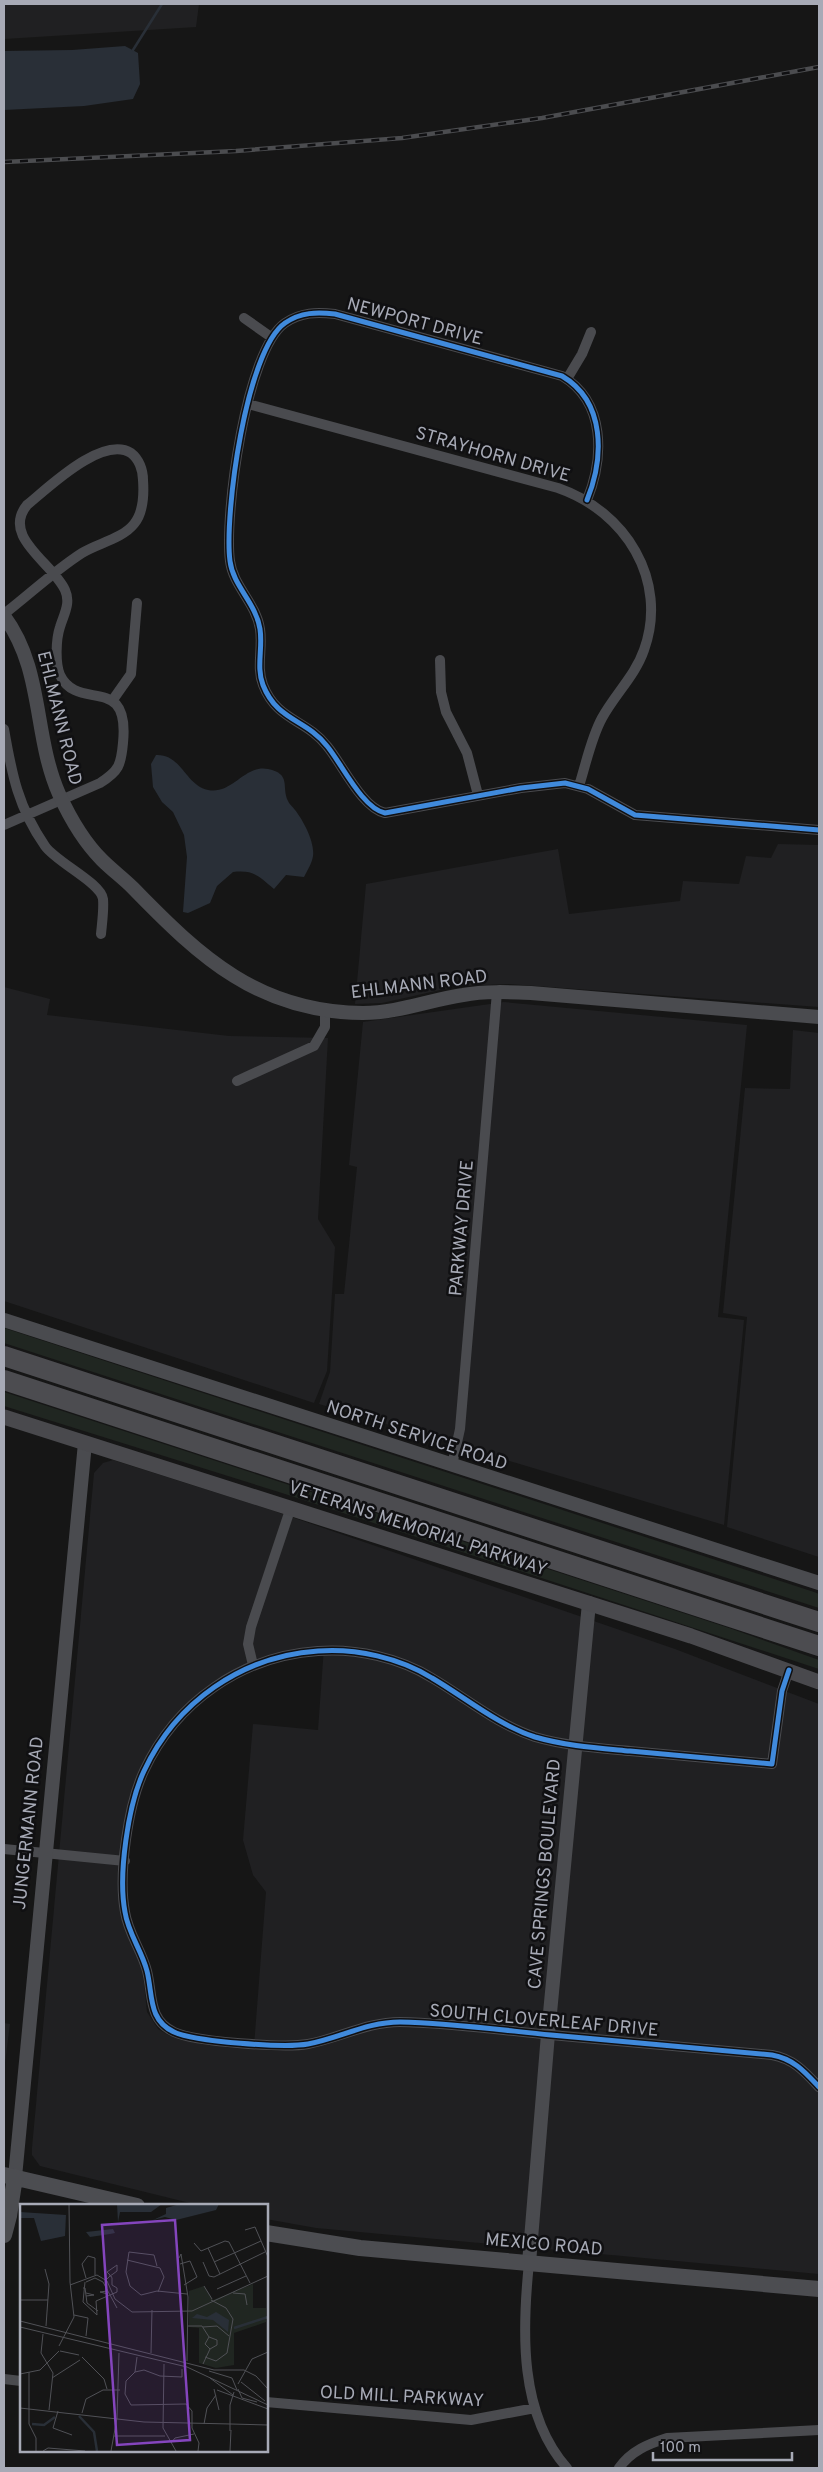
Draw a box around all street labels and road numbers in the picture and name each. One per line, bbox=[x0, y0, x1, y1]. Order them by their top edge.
street label: NEWPORT DRIVE bbox=[344, 293, 485, 352]
street label: STRAYHORN DRIVE bbox=[412, 422, 573, 489]
street label: EHLMANN ROAD bbox=[31, 649, 86, 788]
street label: EHLMANN ROAD bbox=[350, 966, 489, 1005]
street label: PARKWAY DRIVE bbox=[445, 1159, 480, 1297]
street label: NORTH SERVICE ROAD bbox=[323, 1396, 510, 1477]
street label: VETERANS MEMORIAL PARKWAY bbox=[285, 1477, 550, 1582]
street label: JUNGERMANN ROAD bbox=[9, 1735, 50, 1911]
street label: CAVE SPRINGS BOULEVARD bbox=[524, 1758, 567, 1990]
street label: SOUTH CLOVERLEAF DRIVE bbox=[428, 2000, 659, 2043]
street label: MEXICO ROAD bbox=[484, 2229, 604, 2262]
street label: OLD MILL PARKWAY bbox=[319, 2382, 485, 2413]

